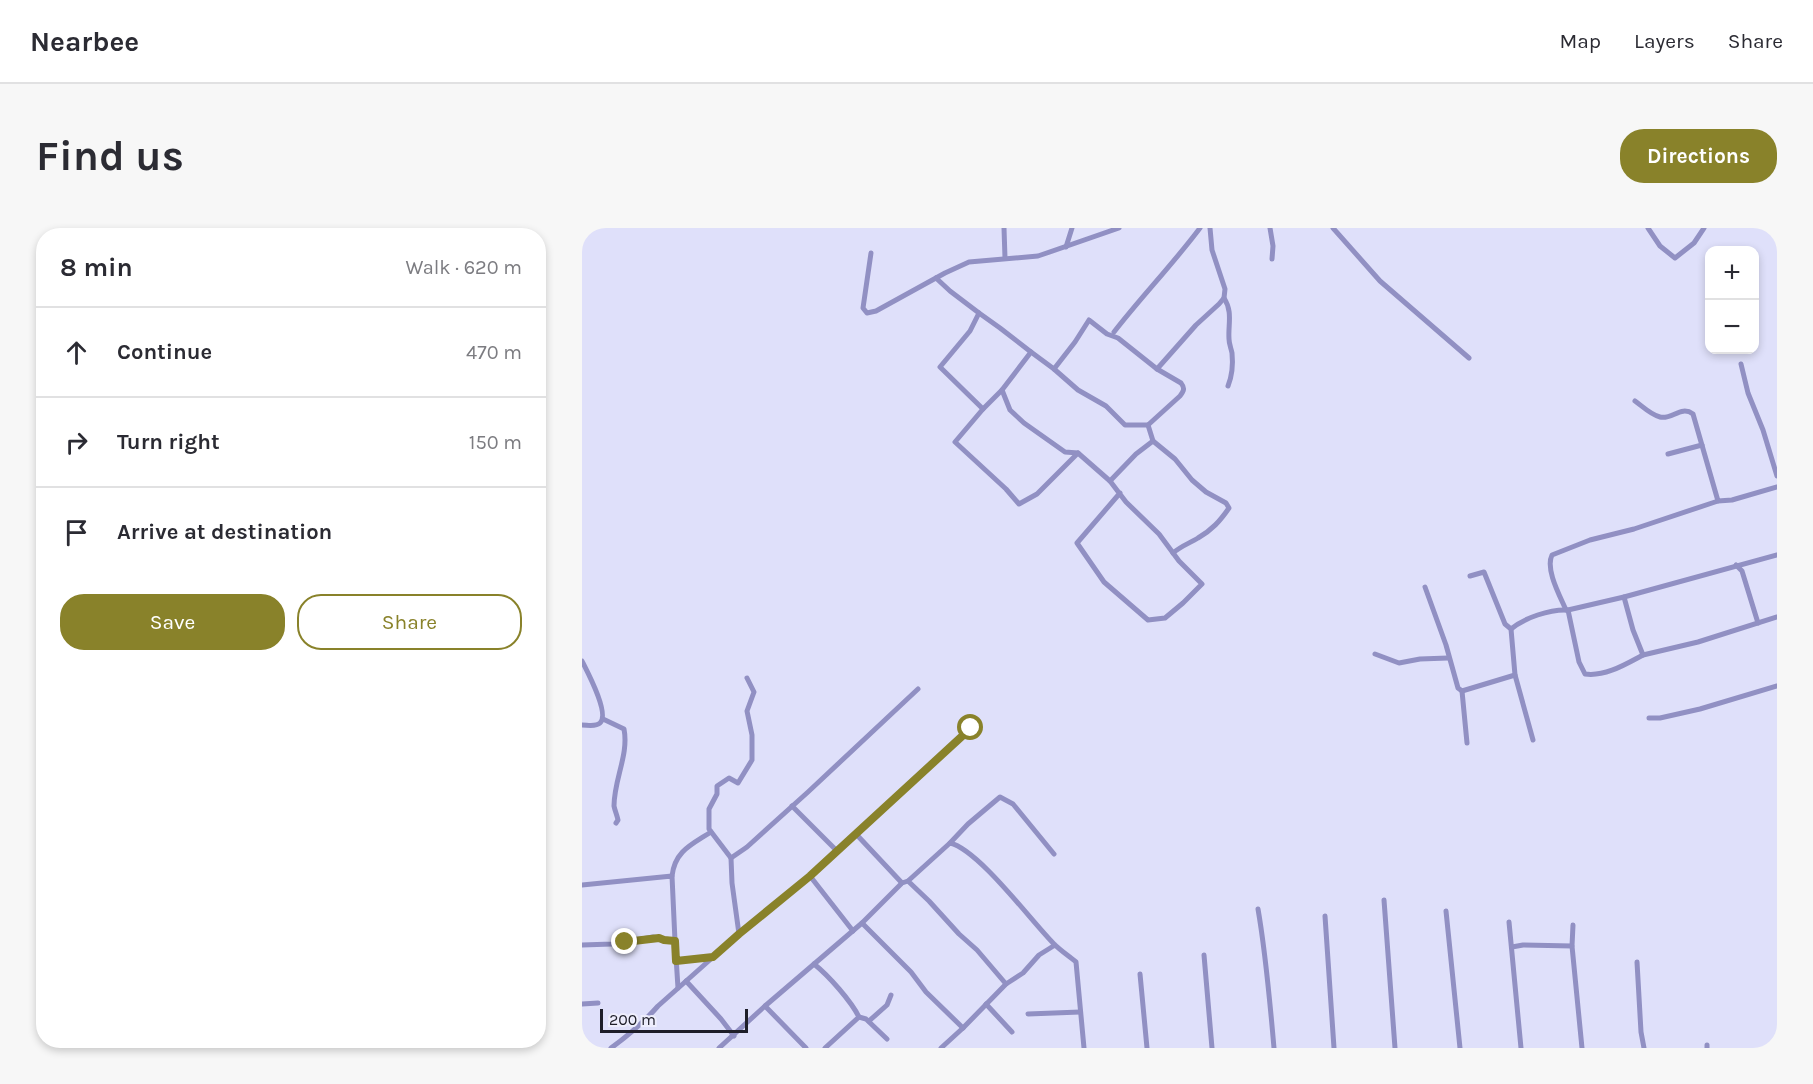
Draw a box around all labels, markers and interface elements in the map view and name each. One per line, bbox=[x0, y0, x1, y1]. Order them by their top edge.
text: Nearbee bbox=[30, 25, 139, 58]
text: Map bbox=[1559, 29, 1601, 53]
text: Layers bbox=[1634, 29, 1695, 53]
text: Share bbox=[1728, 29, 1783, 53]
button: Directions bbox=[1620, 129, 1777, 183]
text: Find us bbox=[36, 131, 184, 181]
map controls bbox=[1705, 246, 1759, 354]
button: + bbox=[1705, 246, 1759, 300]
text: 8 min bbox=[60, 252, 133, 283]
text: Walk · 620 m bbox=[405, 256, 522, 279]
button: − bbox=[1705, 300, 1759, 354]
icon: ahead bbox=[60, 336, 93, 369]
text: Continue bbox=[117, 339, 212, 365]
text: 470 m bbox=[466, 341, 522, 364]
icon: right bbox=[60, 426, 93, 459]
text: Turn right bbox=[117, 429, 220, 455]
text: 150 m bbox=[469, 431, 522, 454]
icon: arrive bbox=[60, 516, 93, 549]
text: Arrive at destination bbox=[117, 519, 332, 545]
button: Save bbox=[60, 594, 285, 650]
button: Share bbox=[297, 594, 522, 650]
route start bbox=[957, 714, 983, 740]
route end bbox=[611, 928, 637, 954]
scale bar bbox=[600, 1006, 748, 1034]
text: 200 m bbox=[609, 1010, 656, 1029]

